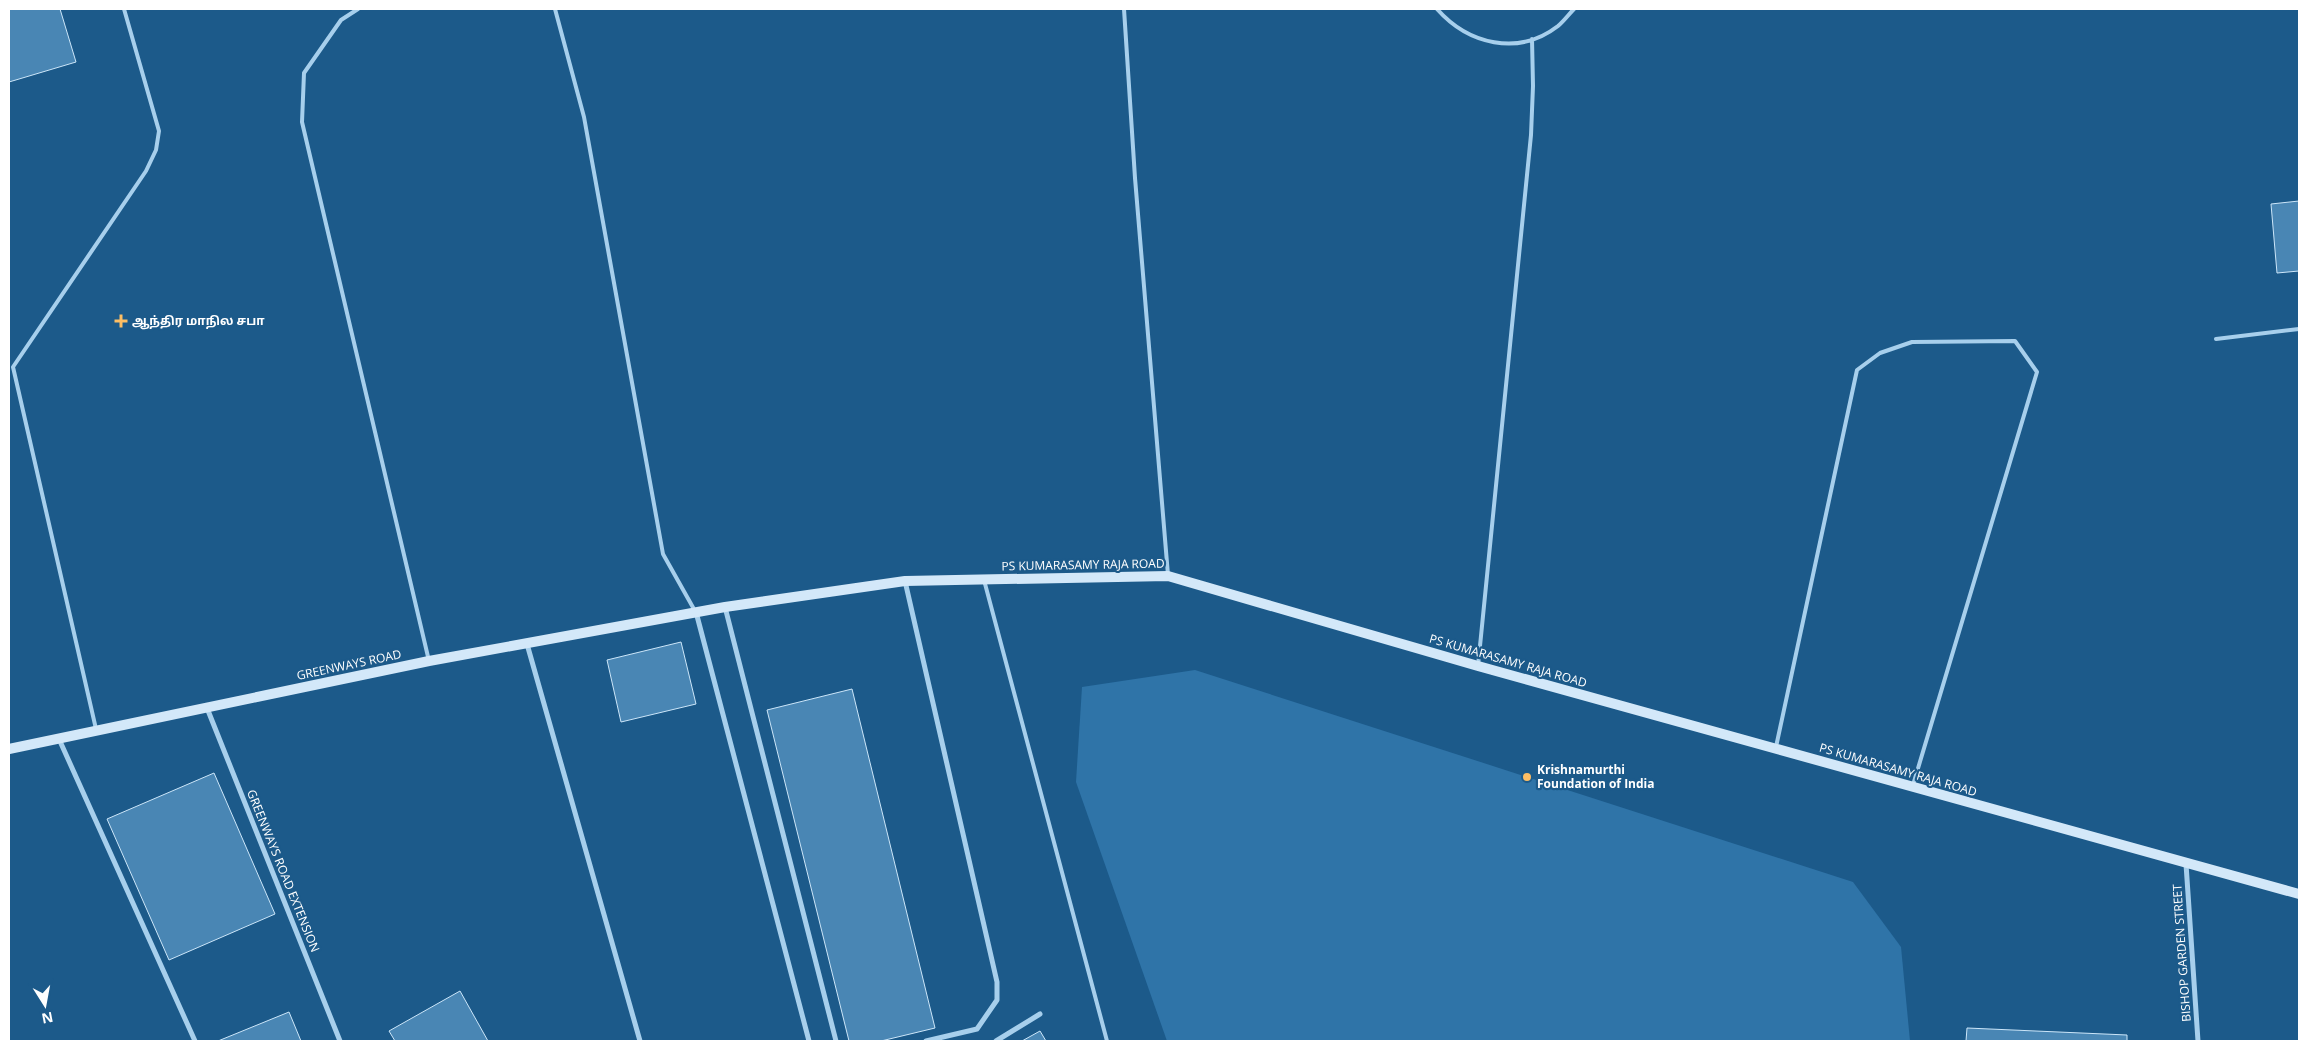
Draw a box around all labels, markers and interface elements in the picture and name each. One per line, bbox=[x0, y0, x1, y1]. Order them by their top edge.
place label: ஆந்திர மாநில சபா bbox=[132, 312, 265, 330]
marker: ஆந்திர மாநில சபா bbox=[114, 314, 128, 328]
street label: PS KUMARASAMY RAJA ROAD bbox=[1001, 555, 1165, 574]
street label: PS KUMARASAMY RAJA ROAD bbox=[1427, 630, 1589, 691]
street label: GREENWAYS ROAD bbox=[295, 645, 403, 684]
street label: PS KUMARASAMY RAJA ROAD bbox=[1817, 739, 1979, 800]
place label: Krishnamurthi Foundation of India bbox=[1537, 761, 1655, 792]
marker: Krishnamurthi Foundation of India bbox=[1521, 771, 1533, 783]
street label: GREENWAYS ROAD EXTENSION bbox=[243, 787, 324, 955]
street label: BISHOP GARDEN STREET bbox=[2168, 883, 2195, 1022]
north arrow bbox=[20, 980, 70, 1030]
text: N bbox=[40, 1008, 55, 1029]

